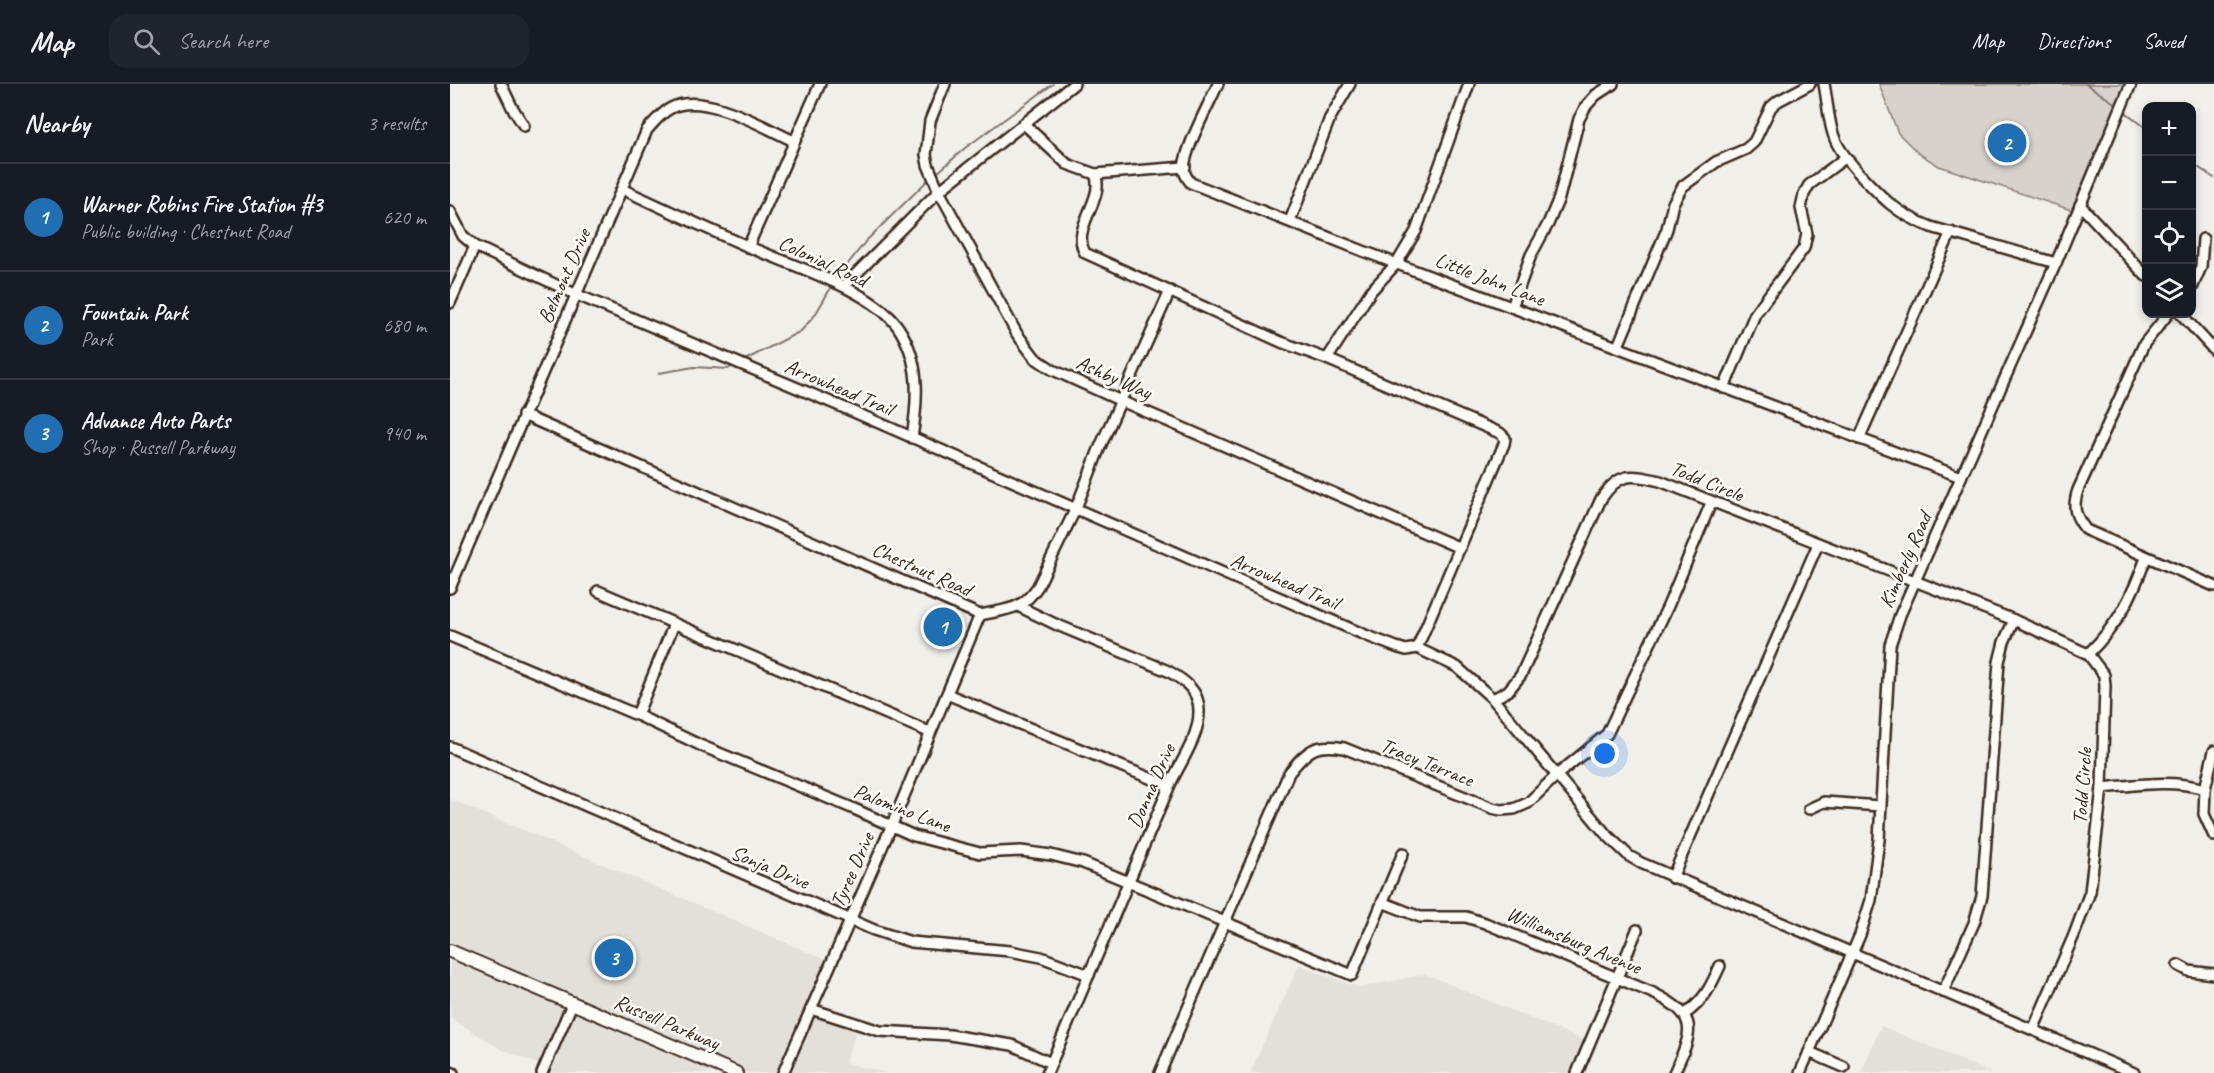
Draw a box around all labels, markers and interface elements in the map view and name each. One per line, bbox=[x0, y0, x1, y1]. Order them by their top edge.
search box bbox=[109, 14, 529, 68]
text: Map bbox=[30, 24, 73, 59]
icon: search bbox=[130, 25, 163, 58]
text: Search here bbox=[178, 27, 268, 55]
text: Map bbox=[1972, 28, 2004, 54]
text: Directions bbox=[2037, 28, 2110, 54]
text: Saved bbox=[2143, 28, 2184, 54]
map controls bbox=[2142, 102, 2196, 318]
button: + bbox=[2142, 102, 2196, 156]
text: Nearby bbox=[24, 107, 89, 140]
text: 3 results bbox=[367, 111, 426, 136]
pin: 2 bbox=[1988, 120, 2026, 166]
button: − bbox=[2142, 156, 2196, 210]
text: Warner Robins Fire Station #3 bbox=[81, 191, 323, 219]
text: 1 bbox=[39, 205, 48, 230]
text: 620 m bbox=[383, 205, 426, 230]
button: locate bbox=[2142, 210, 2196, 264]
text: Public building · Chestnut Road bbox=[81, 219, 290, 244]
street label: Belmont Drive bbox=[532, 223, 597, 327]
street label: Colonial Road bbox=[775, 229, 875, 294]
street label: Little John Lane bbox=[1432, 246, 1549, 312]
button: layers bbox=[2142, 264, 2196, 318]
text: Fountain Park bbox=[81, 299, 188, 327]
text: 2 bbox=[39, 313, 48, 338]
text: 680 m bbox=[383, 313, 426, 338]
text: Park bbox=[81, 327, 113, 352]
street label: Ashby Way bbox=[1072, 349, 1157, 406]
street label: Arrowhead Trail bbox=[781, 353, 900, 423]
text: Advance Auto Parts bbox=[81, 407, 230, 435]
text: 3 bbox=[39, 421, 48, 446]
text: 940 m bbox=[383, 421, 426, 446]
text: Shop · Russell Parkway bbox=[81, 435, 235, 460]
street label: Todd Circle bbox=[1667, 455, 1748, 508]
street label: Kimberly Road bbox=[1872, 506, 1939, 612]
street label: Chestnut Road bbox=[868, 536, 978, 603]
street label: Arrowhead Trail bbox=[1227, 547, 1346, 617]
pin: 1 bbox=[924, 604, 962, 650]
street label: Tracy Terrace bbox=[1377, 732, 1479, 793]
street label: Donna Drive bbox=[1121, 738, 1182, 832]
your location bbox=[1590, 739, 1619, 768]
street label: Todd Circle bbox=[2066, 746, 2098, 825]
street label: Palomino Lane bbox=[850, 778, 955, 839]
street label: Tyree Drive bbox=[824, 826, 881, 912]
street label: Sonja Drive bbox=[727, 839, 815, 896]
street label: Williamsburg Avenue bbox=[1503, 900, 1647, 981]
pin: 3 bbox=[594, 936, 634, 980]
street label: Russell Parkway bbox=[611, 988, 725, 1057]

